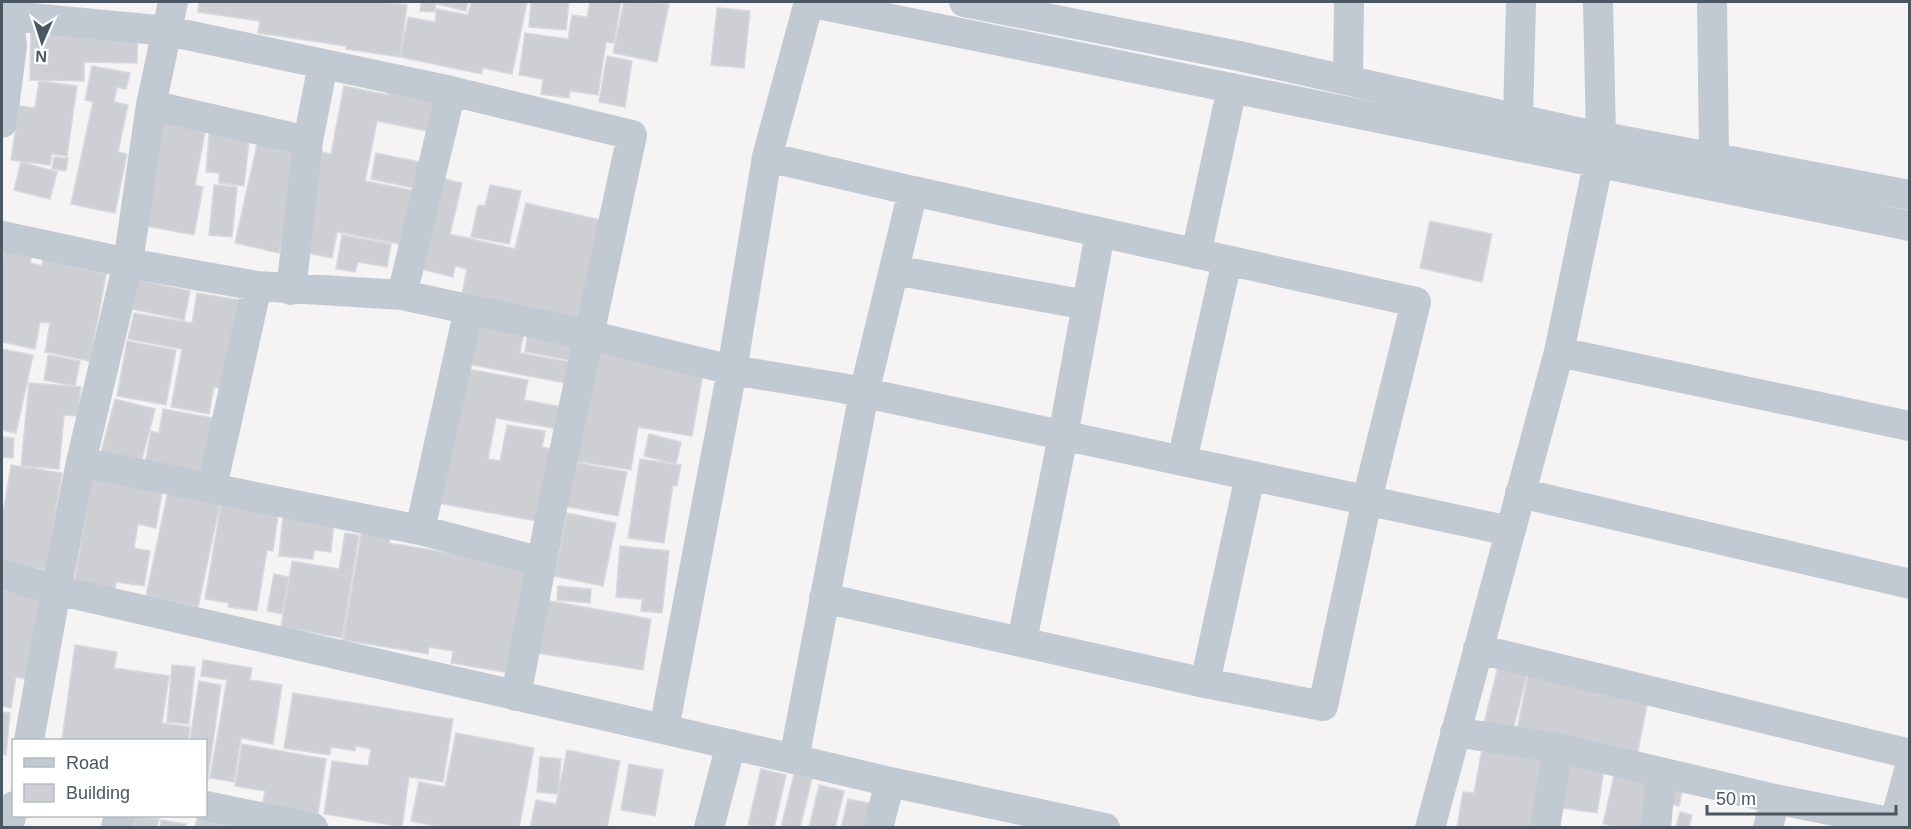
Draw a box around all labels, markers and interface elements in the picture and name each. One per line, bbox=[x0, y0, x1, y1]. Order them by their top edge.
north arrow bbox=[12, 12, 72, 72]
text: N bbox=[35, 48, 47, 65]
legend bbox=[12, 739, 207, 817]
text: Road bbox=[66, 753, 109, 773]
scale bar bbox=[1707, 778, 1896, 816]
text: Building bbox=[66, 783, 130, 803]
text: 50 m bbox=[1716, 789, 1756, 809]

